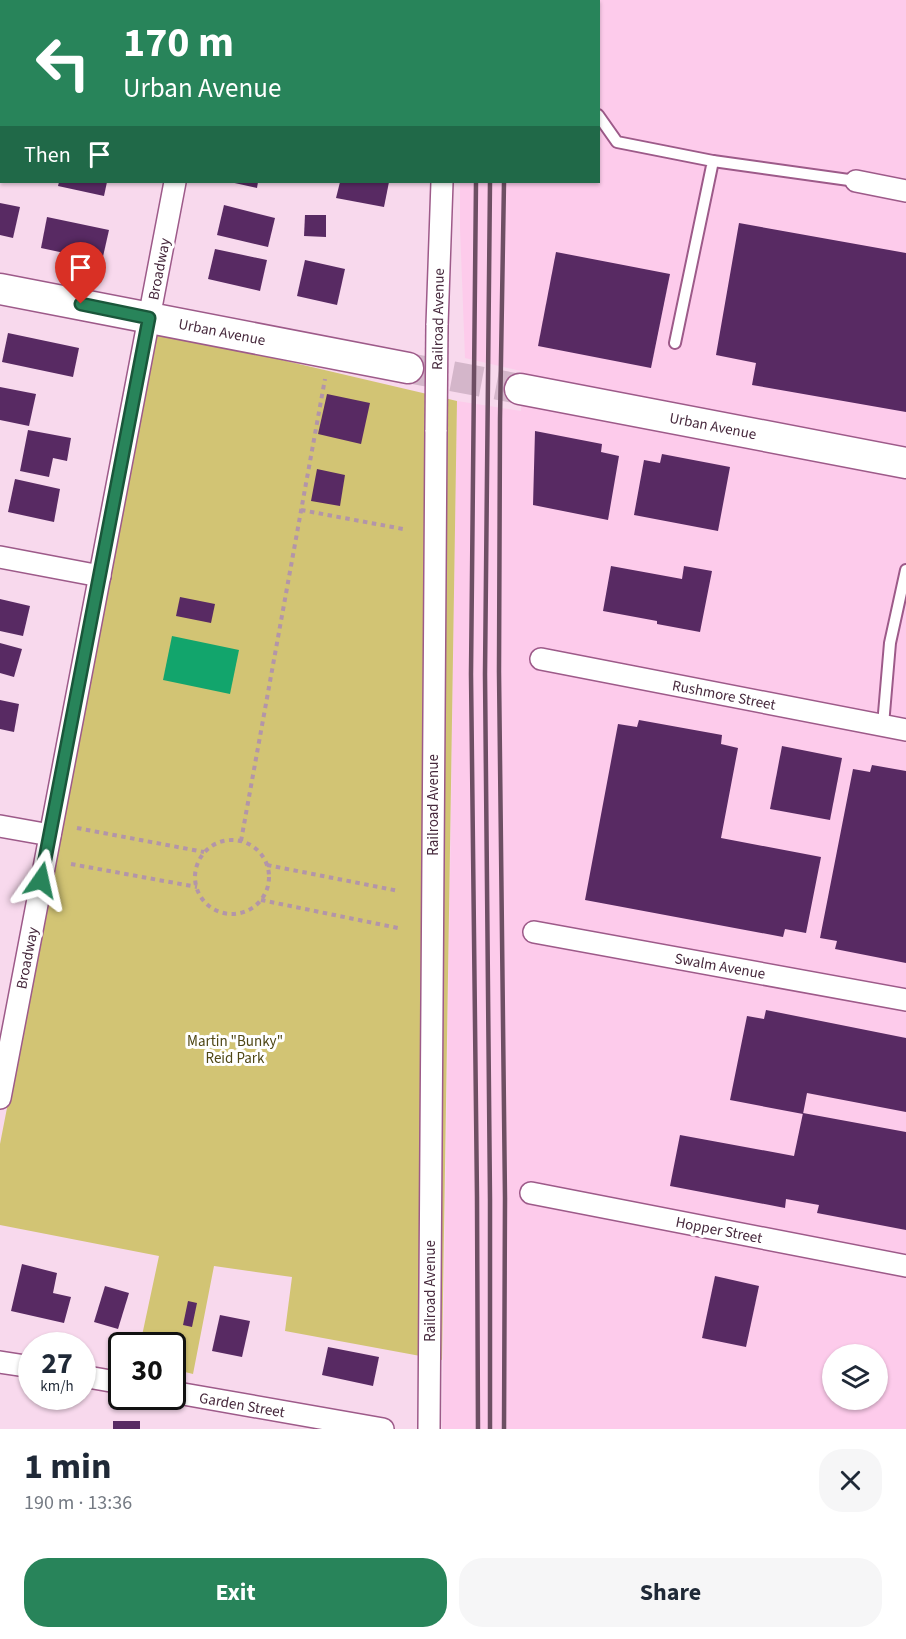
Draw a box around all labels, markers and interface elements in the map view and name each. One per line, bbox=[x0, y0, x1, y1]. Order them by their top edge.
text: 170 m bbox=[123, 13, 234, 73]
icon: left bbox=[24, 24, 102, 102]
text: Urban Avenue bbox=[123, 69, 281, 108]
icon: arrive bbox=[83, 138, 116, 171]
text: Then bbox=[24, 139, 71, 171]
street label: Broadway bbox=[143, 236, 176, 302]
pin bbox=[55, 242, 106, 304]
icon: arrive bbox=[64, 251, 97, 284]
street label: Railroad Avenue bbox=[427, 268, 450, 370]
street label: Urban Avenue bbox=[177, 314, 267, 351]
street label: Urban Avenue bbox=[668, 408, 758, 445]
street label: Rushmore Street bbox=[670, 675, 777, 716]
street label: Railroad Avenue bbox=[423, 754, 444, 856]
position arrow bbox=[9, 848, 73, 912]
street label: Broadway bbox=[11, 925, 44, 991]
street label: Swalm Avenue bbox=[673, 948, 767, 985]
park label: Martin "Bunky" Reid Park bbox=[187, 1031, 283, 1069]
street label: Hopper Street bbox=[674, 1212, 764, 1249]
street label: Railroad Avenue bbox=[420, 1240, 441, 1342]
speed limit sign: 30 bbox=[108, 1332, 186, 1410]
text: 27 bbox=[41, 1342, 73, 1385]
map controls bbox=[822, 1344, 888, 1410]
button: layers bbox=[822, 1344, 888, 1410]
text: km/h bbox=[40, 1376, 74, 1397]
street label: Garden Street bbox=[198, 1388, 286, 1423]
text: 1 min bbox=[24, 1441, 112, 1492]
button: close bbox=[819, 1449, 882, 1512]
text: 190 m · 13:36 bbox=[24, 1489, 132, 1517]
button: Exit bbox=[24, 1558, 447, 1627]
button: Share bbox=[459, 1558, 882, 1627]

